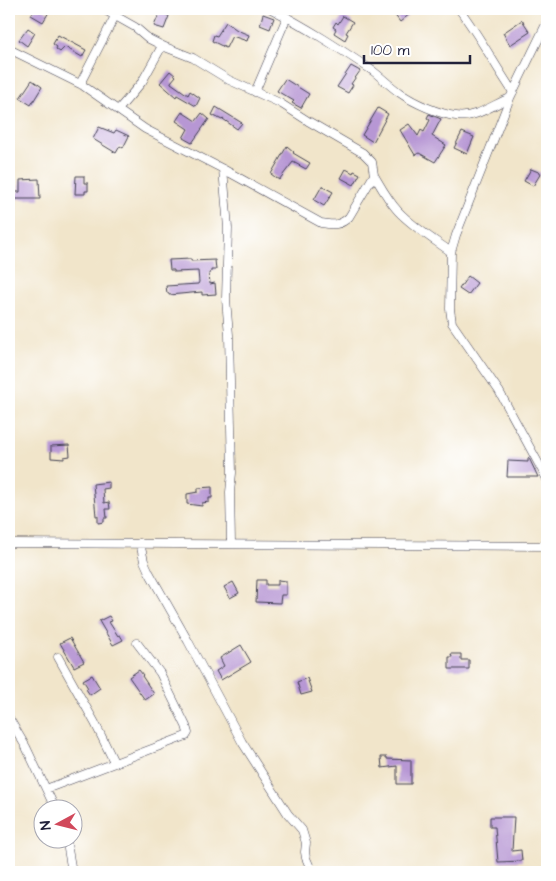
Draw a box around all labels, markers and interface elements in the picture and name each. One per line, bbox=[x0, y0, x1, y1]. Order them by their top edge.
scale bar bbox=[364, 32, 470, 64]
text: 100 m bbox=[371, 40, 410, 61]
north arrow bbox=[32, 798, 82, 848]
text: N bbox=[36, 820, 57, 831]

